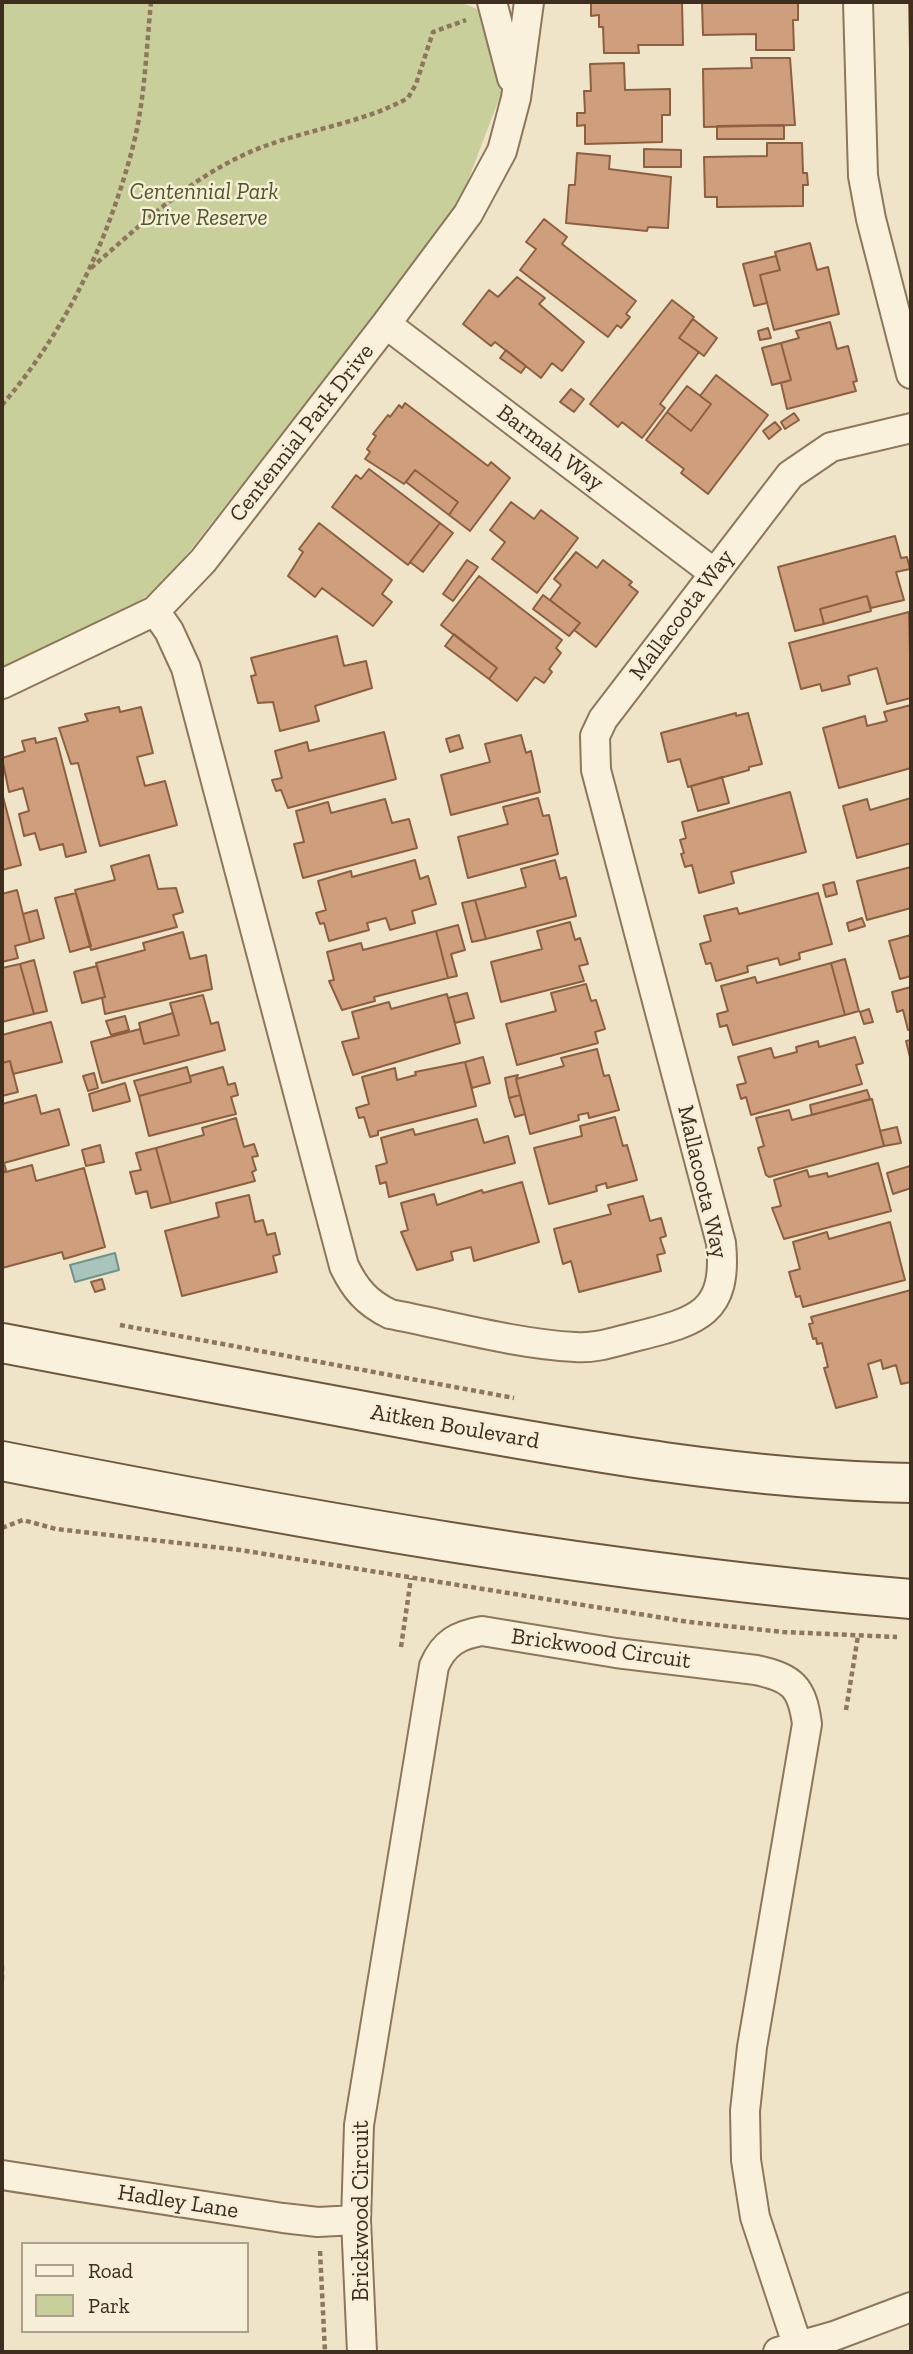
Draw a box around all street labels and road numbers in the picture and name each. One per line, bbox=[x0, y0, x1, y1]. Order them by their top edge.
street label: Centennial Park Drive bbox=[224, 338, 380, 528]
street label: Barmah Way bbox=[491, 399, 609, 497]
street label: Mallacoota Way bbox=[624, 544, 740, 686]
street label: Mallacoota Way bbox=[671, 1103, 733, 1261]
street label: Aitken Boulevard bbox=[368, 1399, 542, 1455]
street label: Brickwood Circuit bbox=[510, 1623, 692, 1675]
street label: Brickwood Circuit bbox=[347, 2121, 375, 2301]
street label: Hadley Lane bbox=[116, 2179, 240, 2225]

